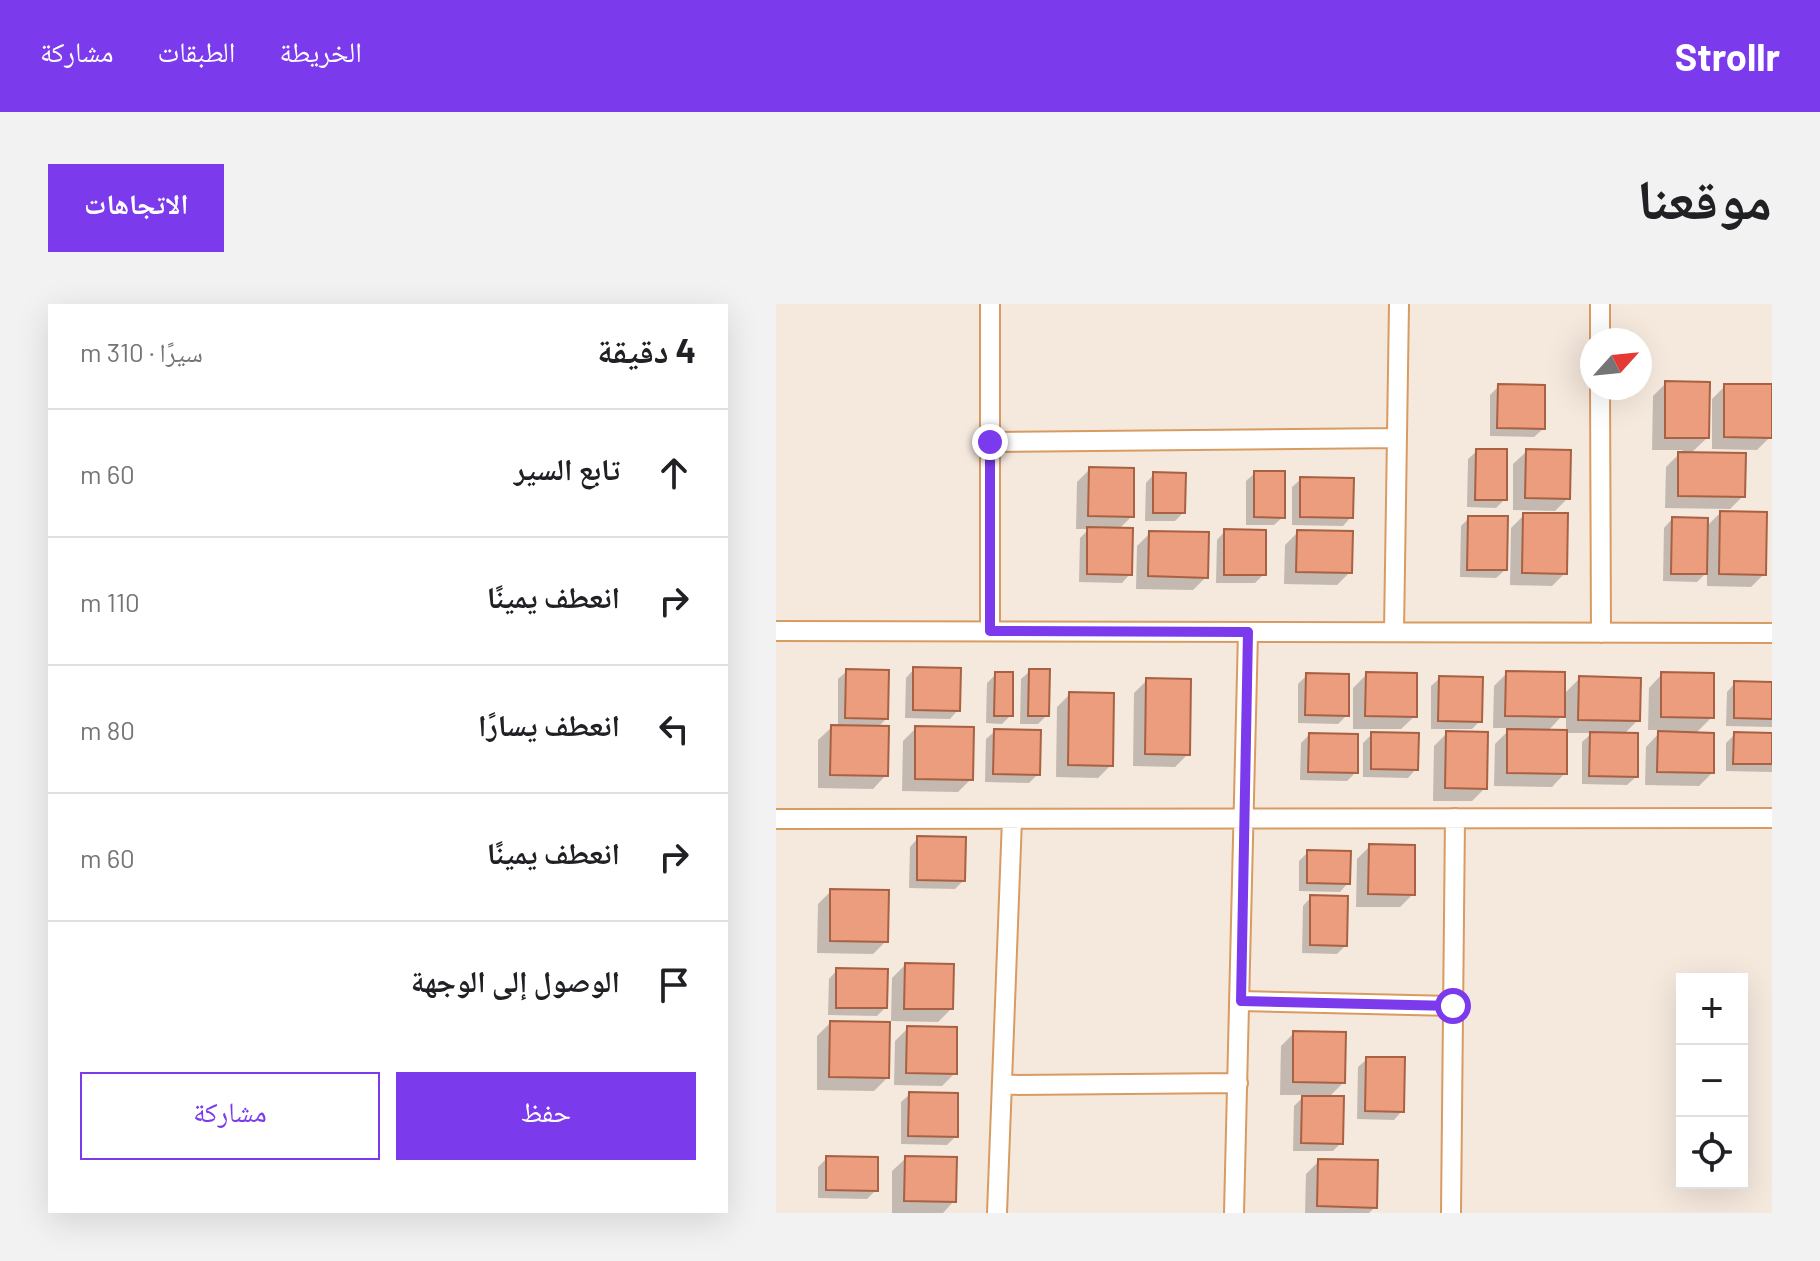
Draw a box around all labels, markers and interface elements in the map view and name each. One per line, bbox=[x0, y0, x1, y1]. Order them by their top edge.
text: Strollr bbox=[1675, 33, 1780, 79]
text: مشاركة bbox=[40, 34, 114, 68]
text: الطبقات bbox=[158, 34, 235, 68]
text: الخريطة bbox=[279, 34, 362, 68]
button: الاتجاهات bbox=[48, 164, 224, 252]
text: موقعنا bbox=[1637, 164, 1772, 231]
north arrow bbox=[1580, 328, 1652, 400]
text: 4 دقيقة bbox=[597, 329, 696, 370]
text: سيرًا · 310 m bbox=[80, 336, 203, 367]
route end bbox=[972, 424, 1008, 460]
text: تابع السير bbox=[514, 450, 620, 486]
icon: ahead bbox=[652, 451, 696, 495]
text: 60 m bbox=[80, 458, 135, 489]
text: انعطف يمينًا bbox=[487, 578, 620, 614]
icon: right bbox=[652, 579, 696, 623]
text: 110 m bbox=[80, 586, 140, 617]
text: انعطف يسارًا bbox=[478, 706, 620, 742]
icon: left bbox=[652, 707, 696, 751]
text: 80 m bbox=[80, 714, 135, 745]
text: انعطف يمينًا bbox=[487, 834, 620, 870]
icon: right bbox=[652, 835, 696, 879]
text: 60 m bbox=[80, 842, 135, 873]
text: الوصول إلى الوجهة bbox=[411, 962, 620, 998]
icon: arrive bbox=[652, 963, 696, 1007]
map controls bbox=[1676, 973, 1748, 1189]
button: + bbox=[1676, 973, 1748, 1045]
route start bbox=[1435, 988, 1471, 1024]
button: − bbox=[1676, 1045, 1748, 1117]
button: مشاركة bbox=[80, 1072, 380, 1160]
button: حفظ bbox=[396, 1072, 696, 1160]
button: locate bbox=[1676, 1117, 1748, 1189]

